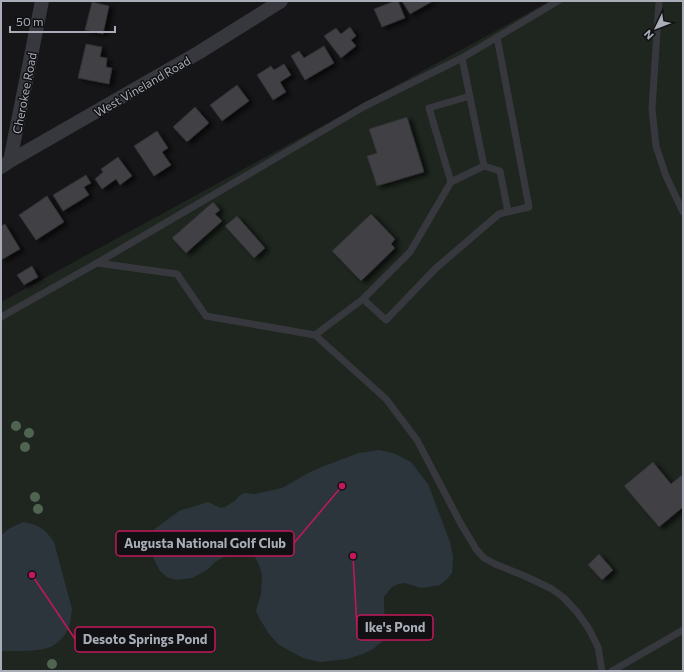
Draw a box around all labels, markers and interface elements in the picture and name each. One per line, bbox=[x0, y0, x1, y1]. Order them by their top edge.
scale bar bbox=[10, 8, 115, 34]
north arrow bbox=[636, 8, 676, 48]
text: 50 m bbox=[16, 14, 44, 28]
text: N bbox=[641, 28, 656, 43]
street label: Cherokee Road bbox=[9, 51, 39, 135]
street label: West Vineland Road bbox=[92, 53, 192, 119]
callout: Augusta National Golf Club bbox=[116, 531, 294, 556]
text: Augusta National Golf Club bbox=[124, 535, 286, 551]
callout: Ike's Pond bbox=[357, 615, 433, 640]
text: Ike's Pond bbox=[365, 619, 425, 635]
callout: Desoto Springs Pond bbox=[75, 627, 215, 652]
text: Desoto Springs Pond bbox=[83, 631, 207, 647]

